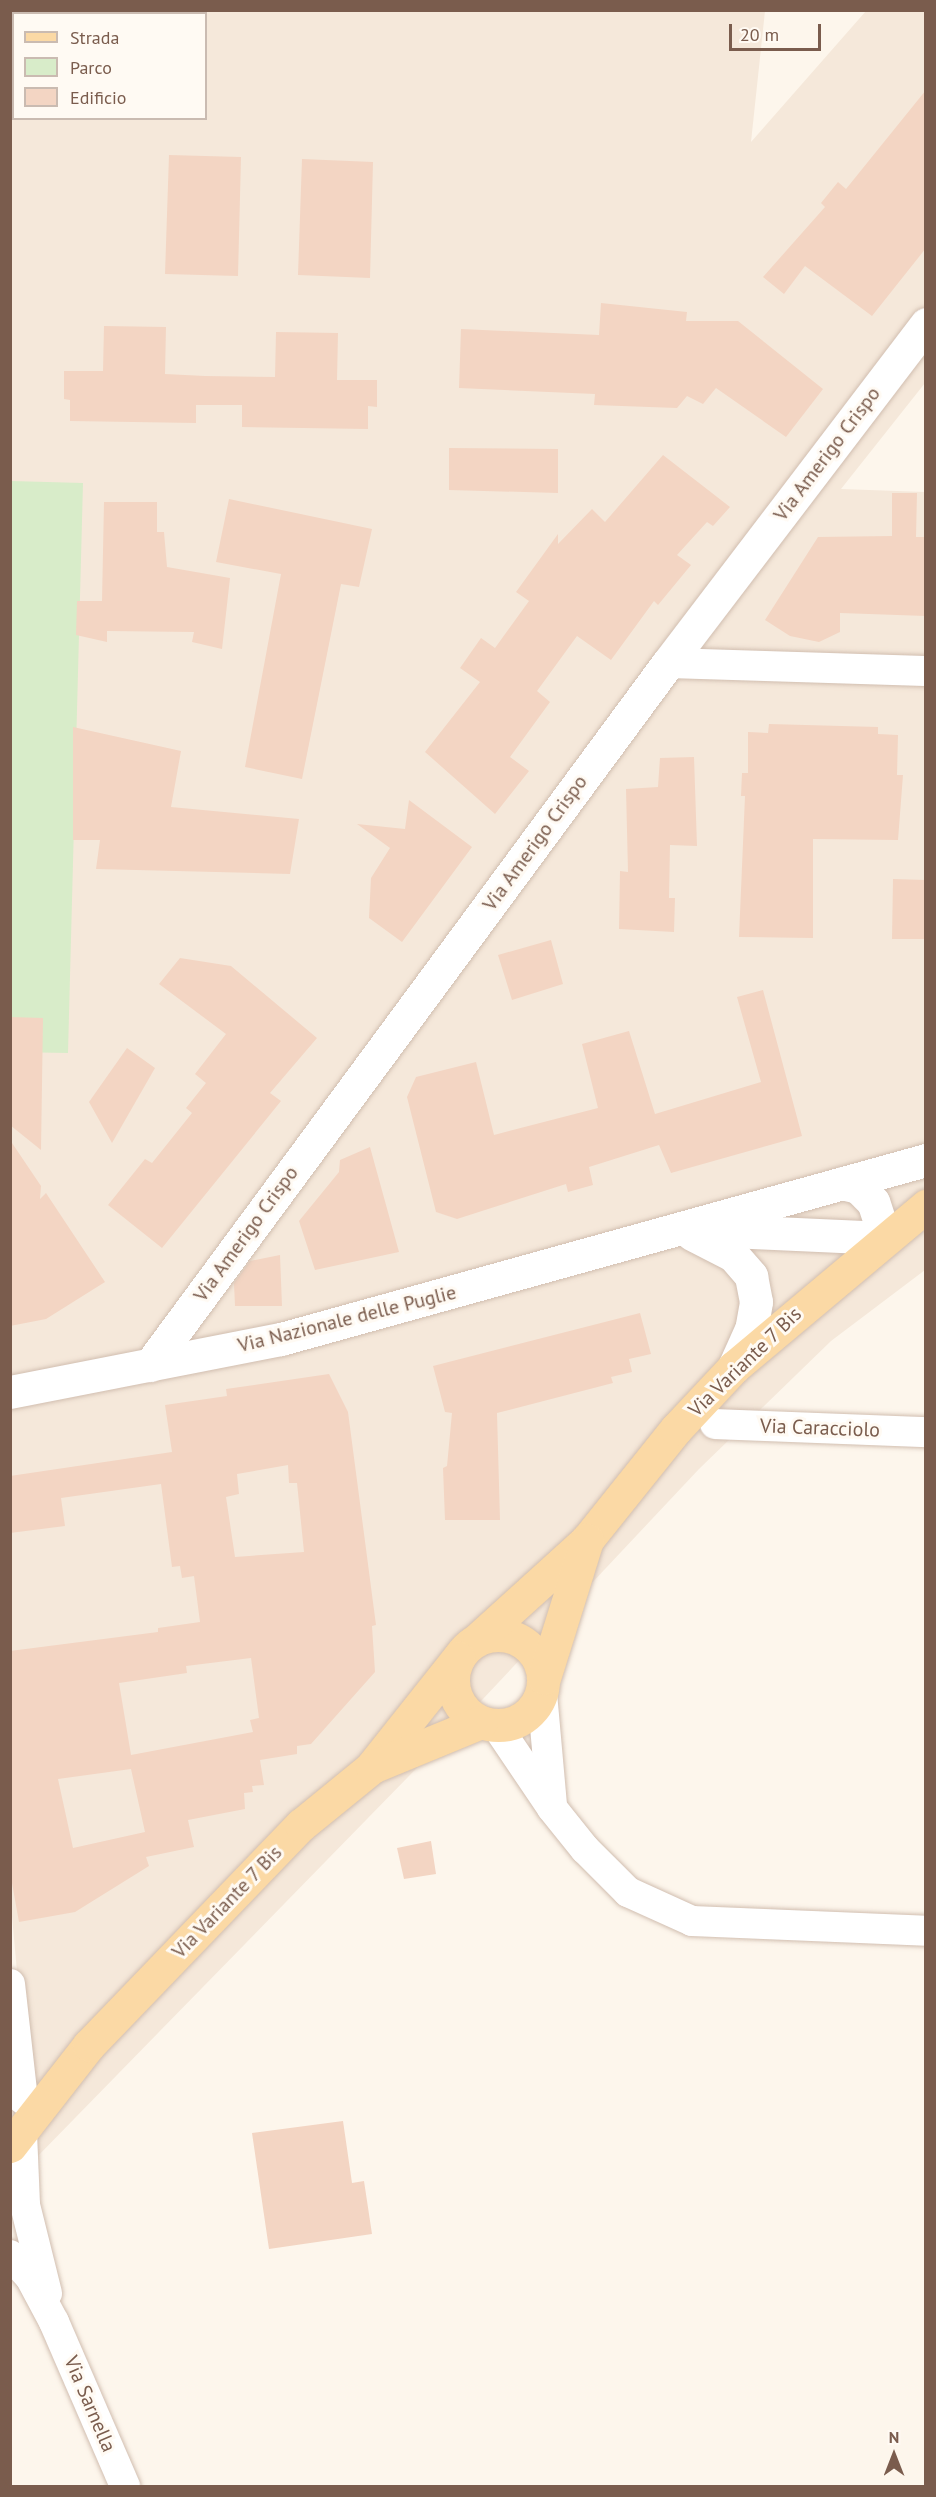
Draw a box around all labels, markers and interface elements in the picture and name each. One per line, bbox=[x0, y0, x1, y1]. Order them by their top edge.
legend bbox=[12, 12, 207, 120]
scale bar bbox=[732, 12, 824, 50]
text: 20 m bbox=[740, 23, 779, 46]
text: Strada bbox=[70, 26, 119, 49]
text: Parco bbox=[70, 56, 112, 79]
text: Edificio bbox=[70, 86, 126, 109]
street label: Via Amerigo Crispo bbox=[769, 382, 885, 526]
street label: Via Amerigo Crispo bbox=[478, 770, 592, 916]
street label: Via Amerigo Crispo bbox=[189, 1161, 303, 1307]
street label: Via Nazionale delle Puglie bbox=[235, 1280, 459, 1358]
street label: Via Variante 7 Bis bbox=[683, 1302, 807, 1422]
street label: Via Caracciolo bbox=[760, 1414, 880, 1442]
street label: Via Variante 7 Bis bbox=[167, 1840, 287, 1964]
street label: Via Sarnella bbox=[59, 2352, 121, 2456]
north arrow bbox=[864, 2425, 924, 2485]
text: N bbox=[889, 2427, 899, 2447]

